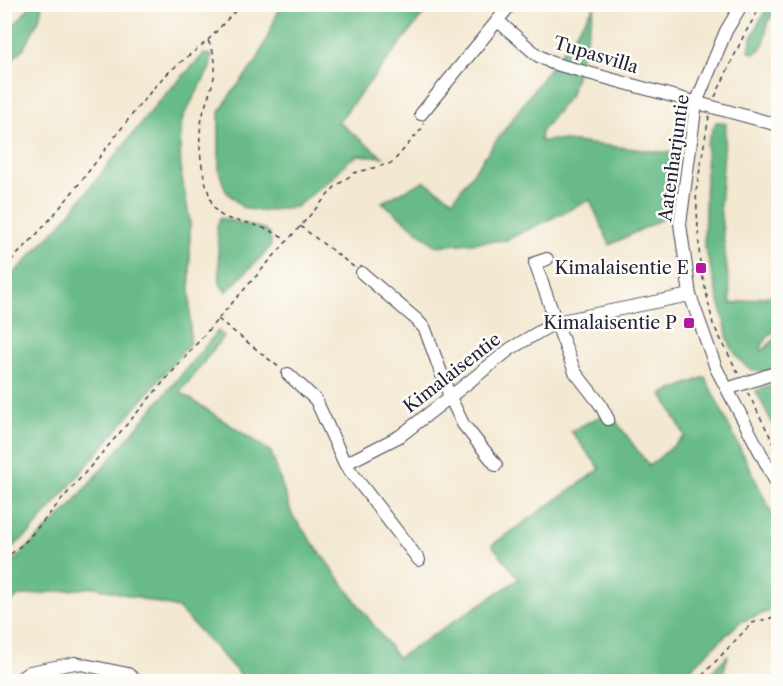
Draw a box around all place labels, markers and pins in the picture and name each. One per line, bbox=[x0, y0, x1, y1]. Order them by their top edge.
place label: Kimalaisentie E bbox=[555, 257, 689, 279]
marker: Kimalaisentie E bbox=[694, 261, 708, 275]
place label: Kimalaisentie P bbox=[543, 312, 677, 334]
marker: Kimalaisentie P bbox=[682, 316, 696, 330]

